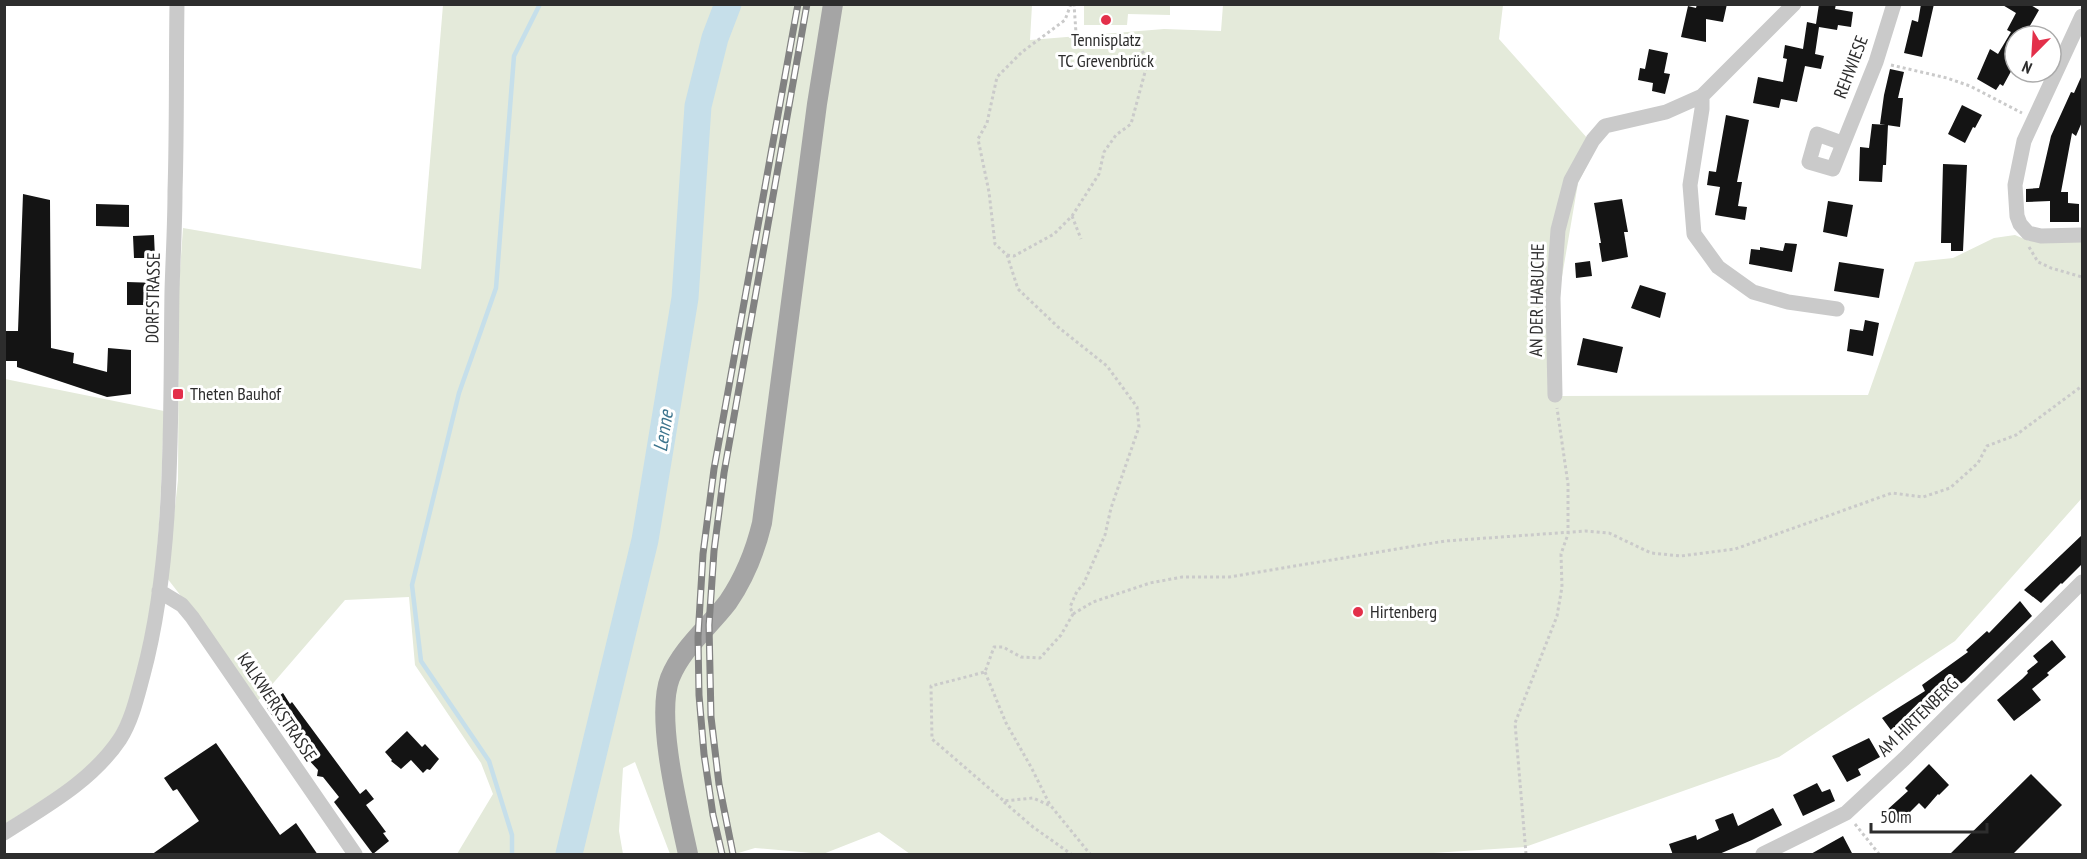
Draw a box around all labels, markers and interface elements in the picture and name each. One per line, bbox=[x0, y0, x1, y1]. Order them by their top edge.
marker: Tennisplatz TC Grevenbrück bbox=[1099, 13, 1113, 27]
north arrow bbox=[2003, 24, 2063, 84]
place label: Tennisplatz TC Grevenbrück bbox=[1058, 28, 1154, 72]
street label: REHWIESE bbox=[1828, 32, 1873, 101]
text: N bbox=[2019, 57, 2035, 79]
street label: AN DER HABUCHE bbox=[1524, 243, 1549, 357]
street label: DORFSTRASSE bbox=[140, 252, 165, 344]
place label: Theten Bauhof bbox=[190, 382, 282, 405]
marker: Theten Bauhof bbox=[171, 387, 185, 401]
water label: Lenne bbox=[647, 407, 679, 454]
place label: Hirtenberg bbox=[1370, 600, 1437, 623]
marker: Hirtenberg bbox=[1351, 605, 1365, 619]
street label: KALKWERKSTRASSE bbox=[233, 648, 322, 765]
street label: AM HIRTENBERG bbox=[1872, 672, 1963, 761]
scale bar bbox=[1871, 796, 1986, 834]
text: 50 m bbox=[1880, 805, 1912, 828]

